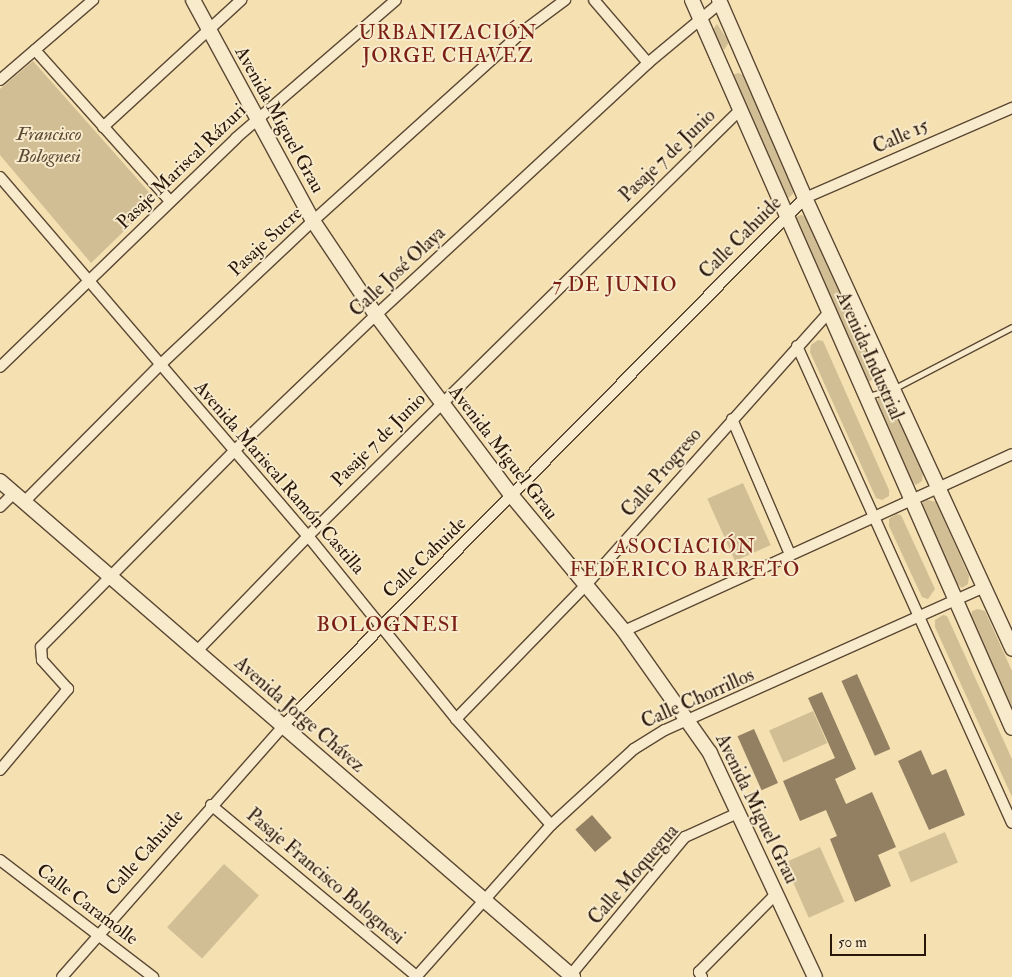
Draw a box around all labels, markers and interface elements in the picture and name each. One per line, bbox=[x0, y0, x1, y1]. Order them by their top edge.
district label: URBANIZACIÓN JORGE CHAVEZ bbox=[357, 21, 539, 68]
street label: Avenida Miguel Grau bbox=[229, 43, 329, 197]
street label: Pasaje Mariscal Rázuri bbox=[113, 99, 251, 235]
street label: Pasaje 7 de Junio bbox=[615, 105, 721, 207]
street label: Calle 15 bbox=[870, 115, 932, 159]
park label: Francisco Bolognesi bbox=[16, 124, 82, 168]
street label: Calle Cahuide bbox=[695, 192, 787, 284]
street label: Pasaje Sucre bbox=[225, 202, 307, 282]
street label: Calle José Olaya bbox=[346, 222, 450, 322]
district label: 7 DE JUNIO bbox=[551, 272, 679, 296]
street label: Avenida Industrial bbox=[831, 289, 907, 423]
street label: Avenida Mariscal Ramón Castilla bbox=[189, 377, 369, 579]
street label: Avenida Miguel Grau bbox=[444, 381, 562, 525]
street label: Pasaje 7 de Junio bbox=[327, 388, 431, 492]
street label: Calle Progreso bbox=[617, 424, 707, 522]
street label: Calle Cahuide bbox=[379, 513, 471, 603]
district label: ASOCIACIÓN FEDERICO BARRETO bbox=[568, 535, 802, 582]
district label: BOLOGNESI bbox=[315, 612, 461, 638]
street label: Avenida Jorge Chávez bbox=[229, 652, 369, 778]
street label: Calle Chorrillos bbox=[638, 664, 758, 734]
street label: Avenida Miguel Grau bbox=[710, 730, 802, 888]
street label: Pasaje Francisco Bolognesi bbox=[241, 804, 409, 950]
street label: Calle Cahuide bbox=[101, 805, 189, 901]
street label: Calle Moquegua bbox=[584, 820, 684, 930]
street label: Calle Caramolle bbox=[32, 859, 142, 951]
scale bar bbox=[832, 924, 928, 956]
text: 50 m bbox=[838, 933, 867, 952]

